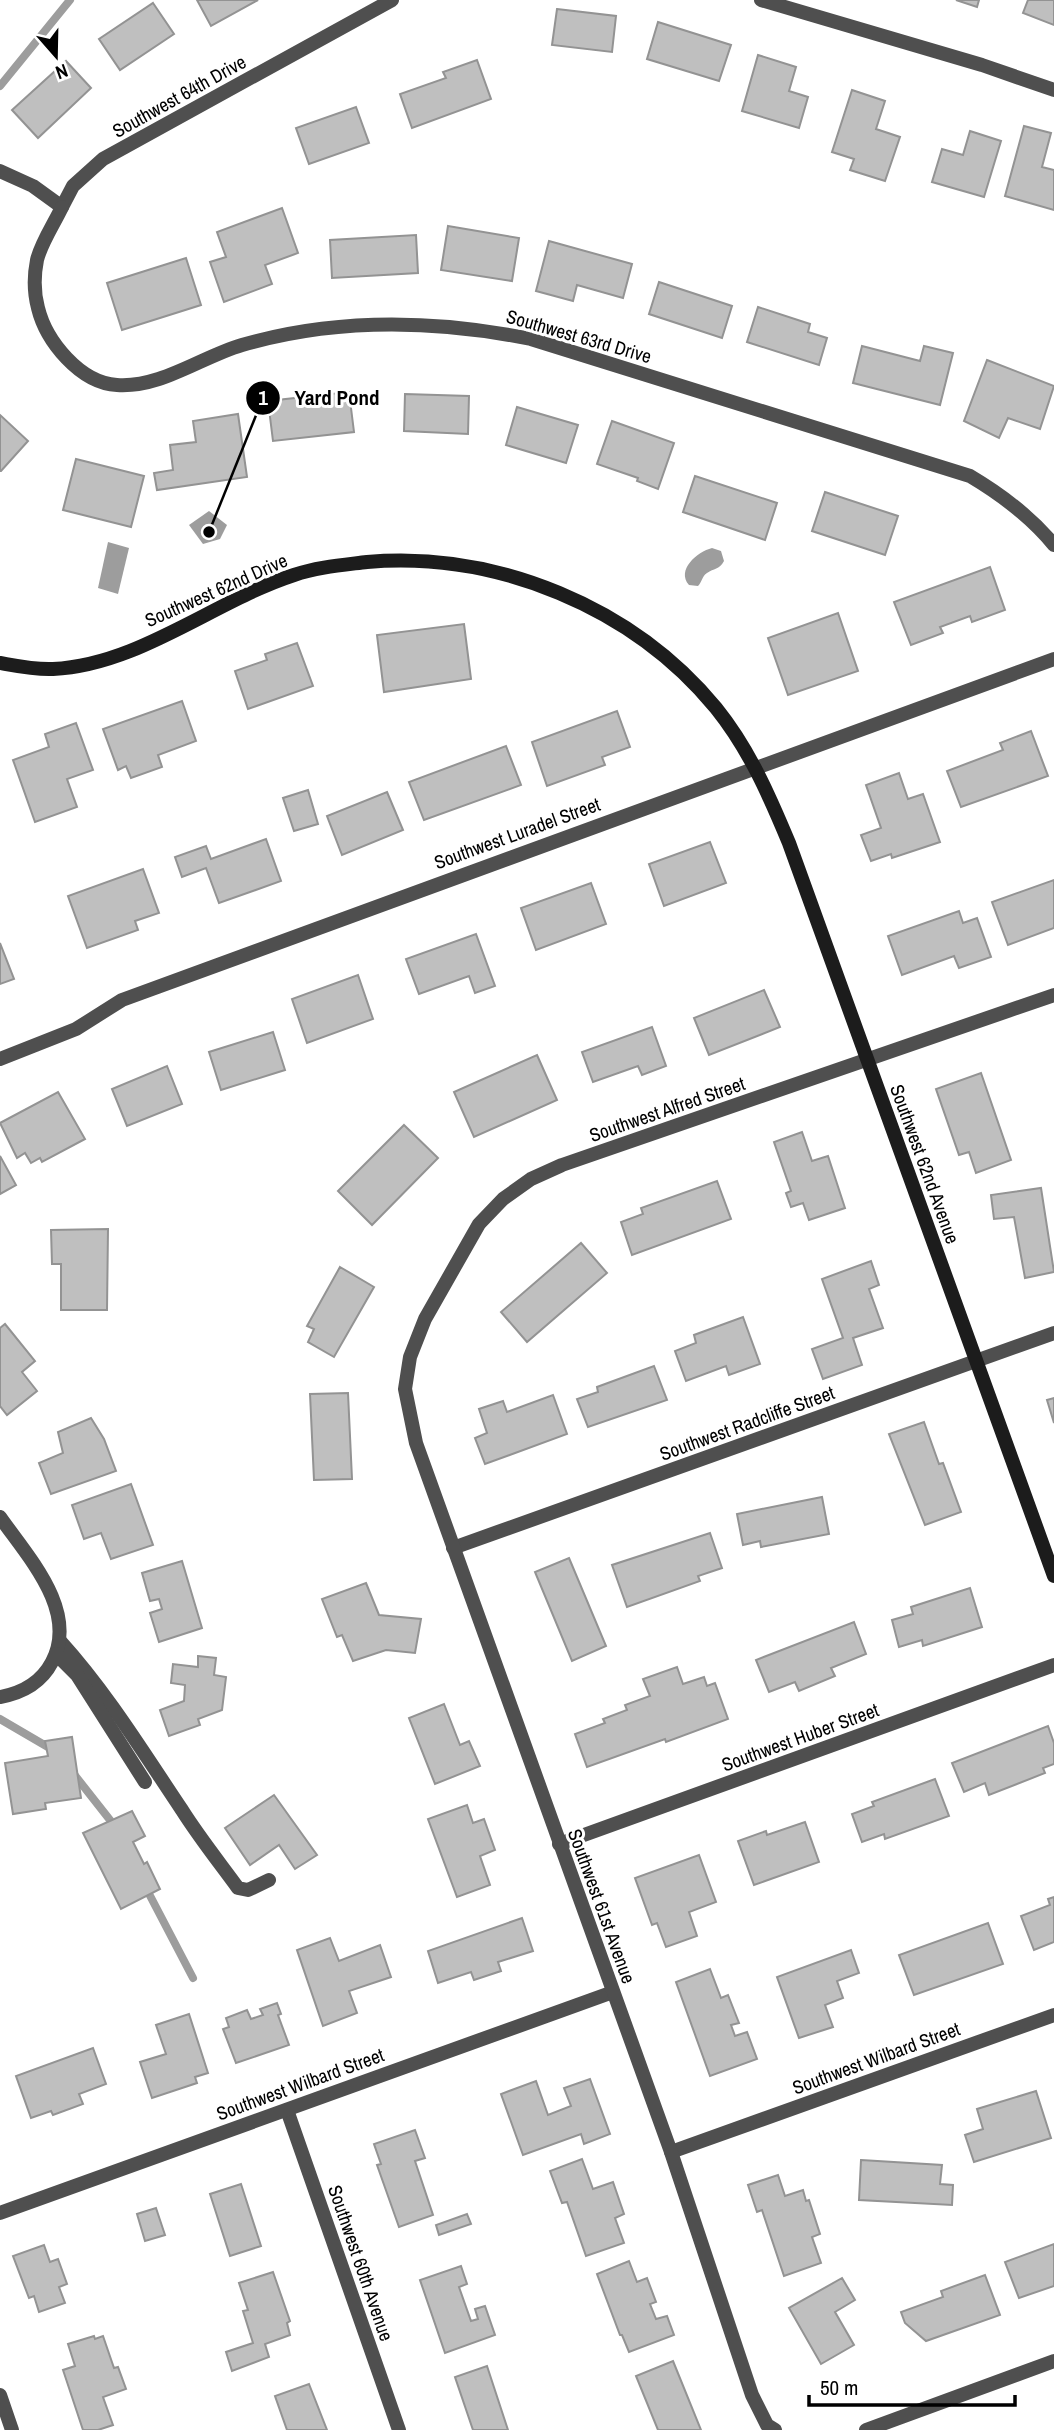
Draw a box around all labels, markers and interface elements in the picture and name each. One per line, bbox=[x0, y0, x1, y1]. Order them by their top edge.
north arrow bbox=[21, 21, 91, 91]
street label: Southwest 64th Drive bbox=[108, 49, 250, 143]
text: N bbox=[52, 58, 72, 86]
street label: Southwest 63rd Drive bbox=[503, 303, 655, 369]
callout: Yard Pond bbox=[245, 377, 393, 419]
text: 1 bbox=[258, 383, 268, 412]
text: Yard Pond bbox=[294, 383, 380, 412]
street label: Southwest 62nd Drive bbox=[141, 547, 291, 633]
street label: Southwest Luradel Street bbox=[430, 791, 604, 875]
street label: Southwest Alfred Street bbox=[586, 1070, 749, 1148]
street label: Southwest 62nd Avenue bbox=[884, 1081, 966, 1247]
street label: Southwest Radcliffe Street bbox=[656, 1379, 839, 1467]
street label: Southwest Huber Street bbox=[718, 1696, 883, 1778]
street label: Southwest 61st Avenue bbox=[562, 1825, 642, 1987]
street label: Southwest Wilbard Street bbox=[789, 2015, 964, 2100]
street label: Southwest Wilbard Street bbox=[213, 2041, 388, 2126]
street label: Southwest 60th Avenue bbox=[322, 2181, 400, 2345]
scale bar bbox=[809, 2364, 1016, 2408]
text: 50 m bbox=[820, 2373, 858, 2402]

